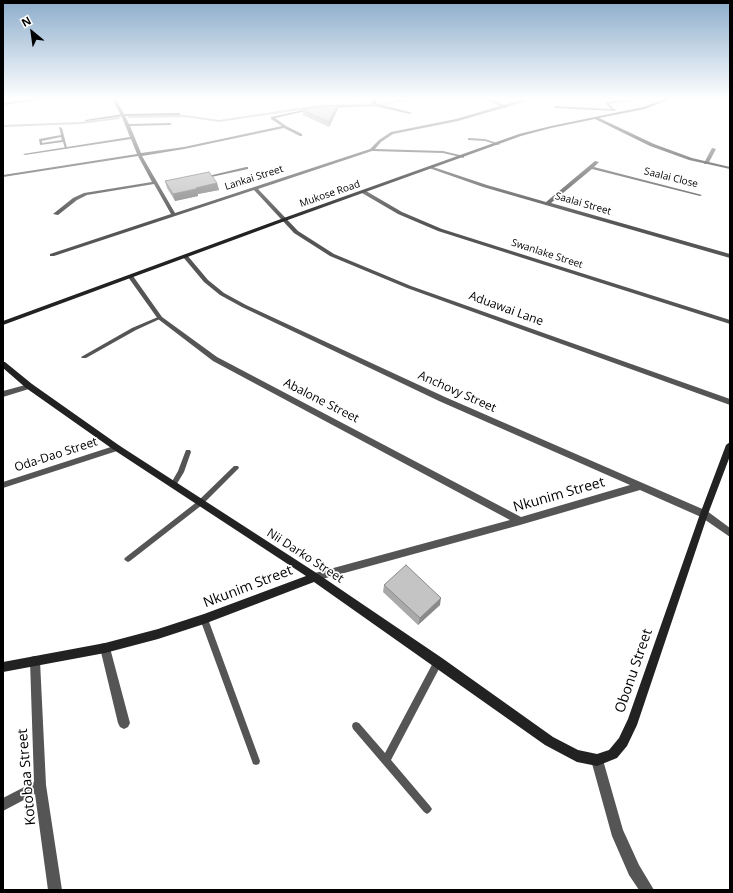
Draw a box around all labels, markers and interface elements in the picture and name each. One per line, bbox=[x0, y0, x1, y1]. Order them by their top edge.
north arrow bbox=[12, 12, 52, 52]
text: N bbox=[18, 12, 33, 30]
street label: Lankai Street bbox=[223, 163, 285, 193]
street label: Saalai Close bbox=[643, 166, 699, 190]
street label: Mukose Road bbox=[298, 178, 362, 210]
street label: Saalai Street bbox=[554, 190, 612, 218]
street label: Swanlake Street bbox=[510, 237, 584, 271]
street label: Aduawai Lane bbox=[467, 289, 545, 329]
street label: Anchovy Street bbox=[416, 368, 498, 416]
street label: Abalone Street bbox=[281, 376, 361, 426]
street label: Oda-Dao Street bbox=[13, 435, 99, 475]
street label: Nkunim Street bbox=[511, 474, 607, 516]
street label: Nii Darko Street bbox=[264, 526, 346, 586]
street label: Nkunim Street bbox=[201, 562, 295, 612]
street label: Obonu Street bbox=[612, 627, 656, 715]
street label: Kotobaa Street bbox=[14, 728, 40, 826]

